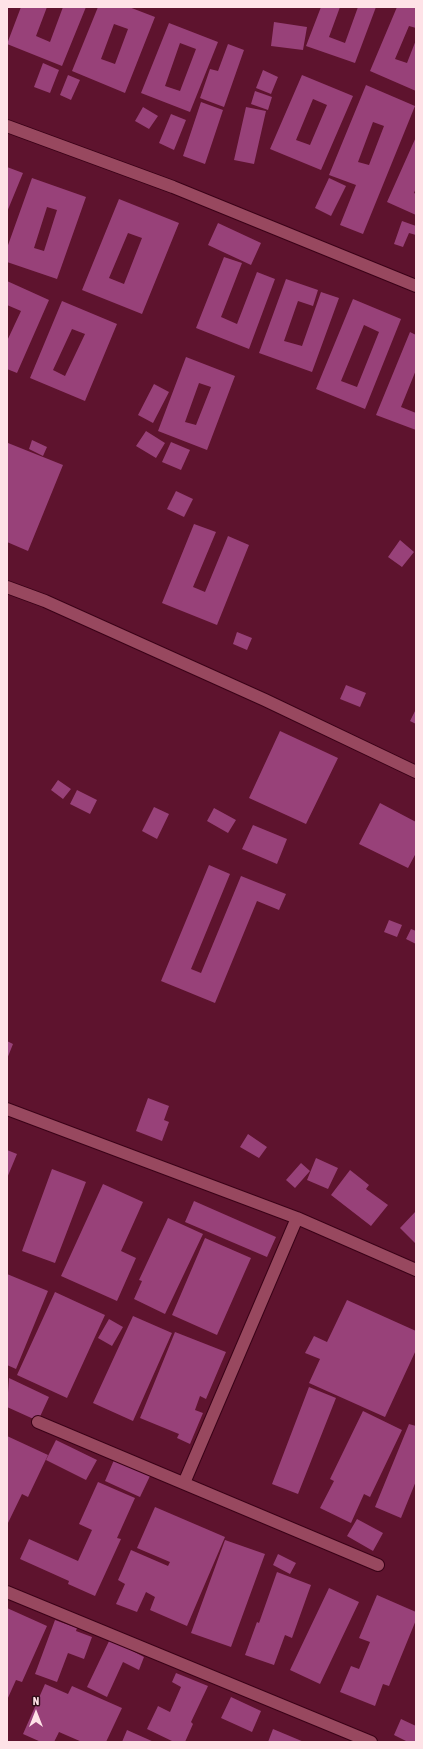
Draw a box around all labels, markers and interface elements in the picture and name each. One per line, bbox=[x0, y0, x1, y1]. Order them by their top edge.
north arrow bbox=[16, 1693, 56, 1733]
text: N bbox=[33, 1695, 39, 1707]

